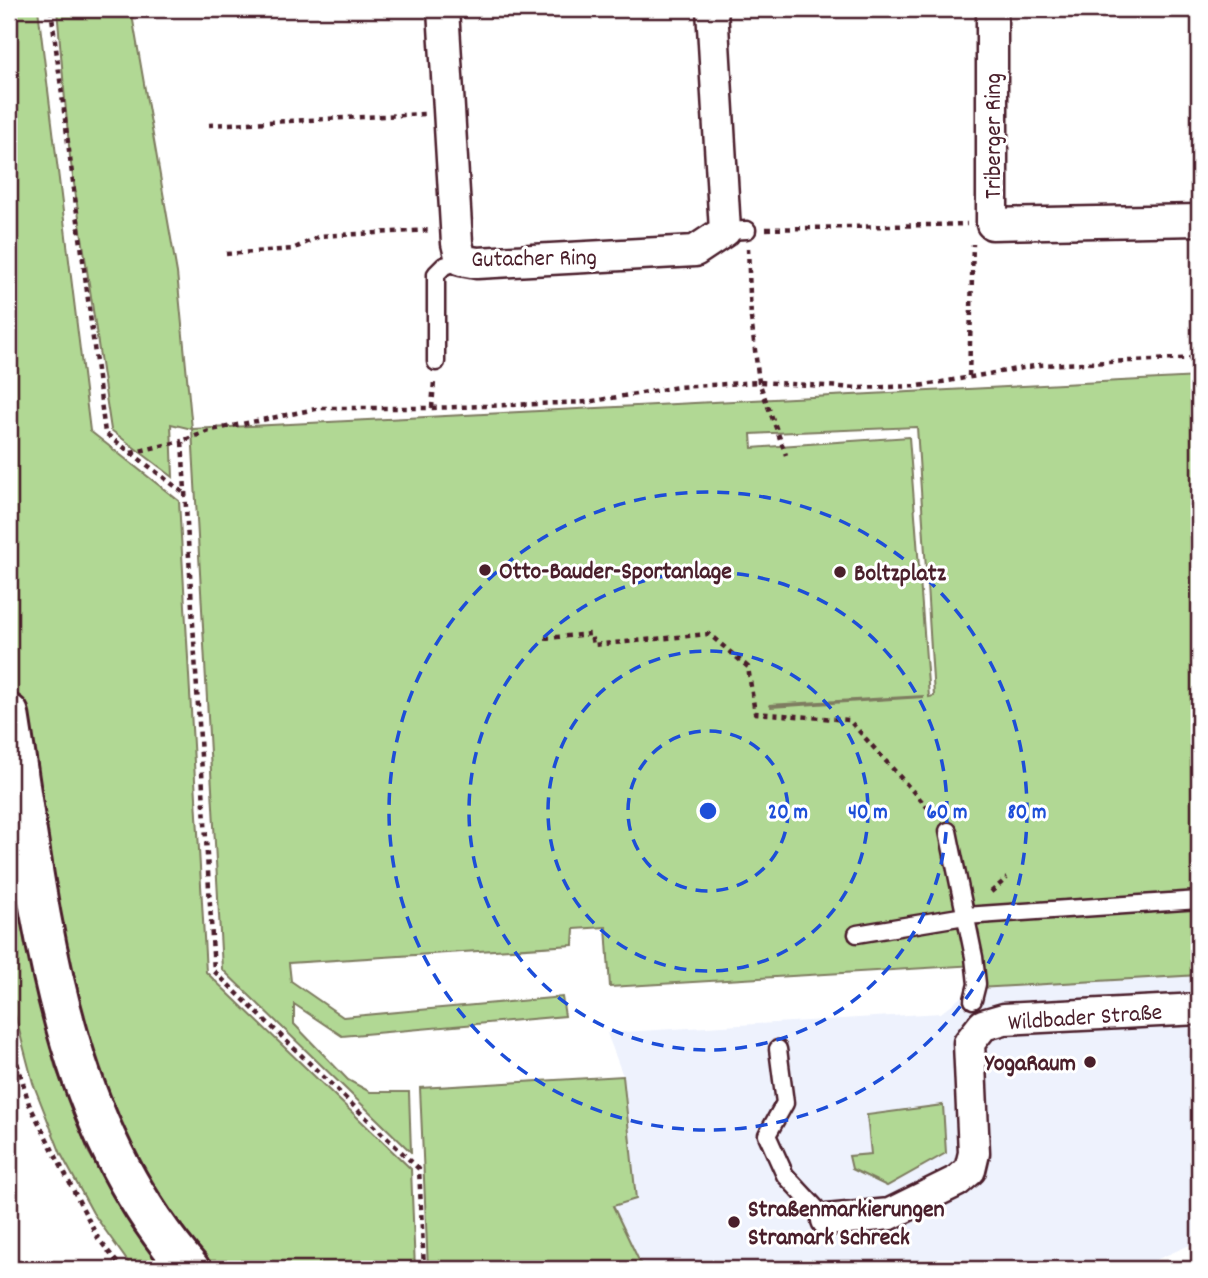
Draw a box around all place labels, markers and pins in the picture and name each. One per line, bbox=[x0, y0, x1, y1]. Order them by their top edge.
place label: Otto-Bauder-Sportanlage bbox=[499, 556, 732, 590]
place label: Boltzplatz bbox=[854, 558, 947, 592]
marker: Otto-Bauder-Sportanlage bbox=[477, 562, 493, 578]
marker: Boltzplatz bbox=[832, 564, 848, 580]
centre of rings bbox=[696, 799, 720, 823]
place label: YogaRaum bbox=[984, 1048, 1076, 1082]
marker: YogaRaum bbox=[1082, 1054, 1098, 1070]
place label: Straßenmarkierungen Stramark Schreck bbox=[748, 1194, 945, 1256]
marker: Straßenmarkierungen Stramark Schreck bbox=[726, 1214, 742, 1230]

